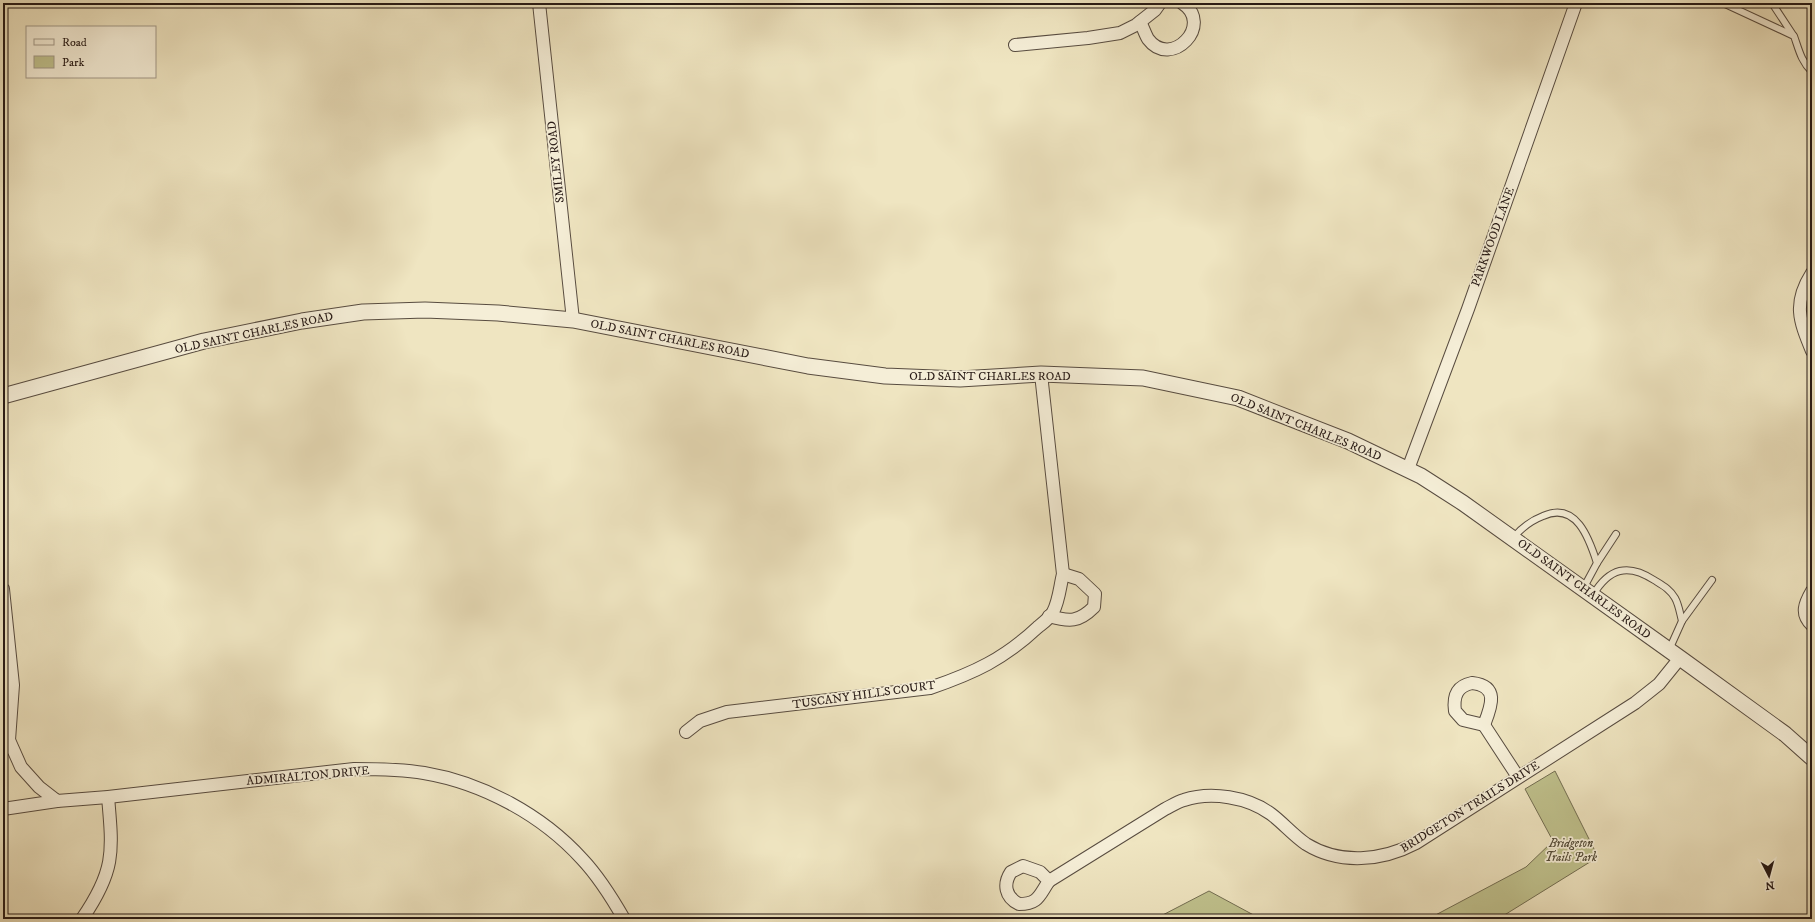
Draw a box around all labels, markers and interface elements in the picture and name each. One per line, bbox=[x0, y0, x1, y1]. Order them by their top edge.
legend bbox=[26, 26, 156, 78]
text: Road bbox=[62, 35, 87, 50]
text: Park bbox=[62, 55, 84, 70]
street label: SMILEY ROAD bbox=[544, 120, 568, 204]
street label: PARKWOOD LANE bbox=[1468, 185, 1518, 289]
street label: OLD SAINT CHARLES ROAD bbox=[173, 309, 335, 357]
street label: OLD SAINT CHARLES ROAD bbox=[589, 316, 751, 362]
street label: OLD SAINT CHARLES ROAD bbox=[909, 369, 1071, 384]
street label: OLD SAINT CHARLES ROAD bbox=[1228, 390, 1384, 464]
street label: OLD SAINT CHARLES ROAD bbox=[1514, 535, 1654, 643]
street label: TUSCANY HILLS COURT bbox=[791, 678, 937, 712]
street label: BRIDGETON TRAILS DRIVE bbox=[1398, 758, 1543, 856]
street label: ADMIRALTON DRIVE bbox=[246, 763, 371, 789]
park label: Bridgeton Trails Park bbox=[1545, 836, 1597, 865]
north arrow bbox=[1749, 856, 1789, 896]
text: N bbox=[1765, 878, 1775, 892]

